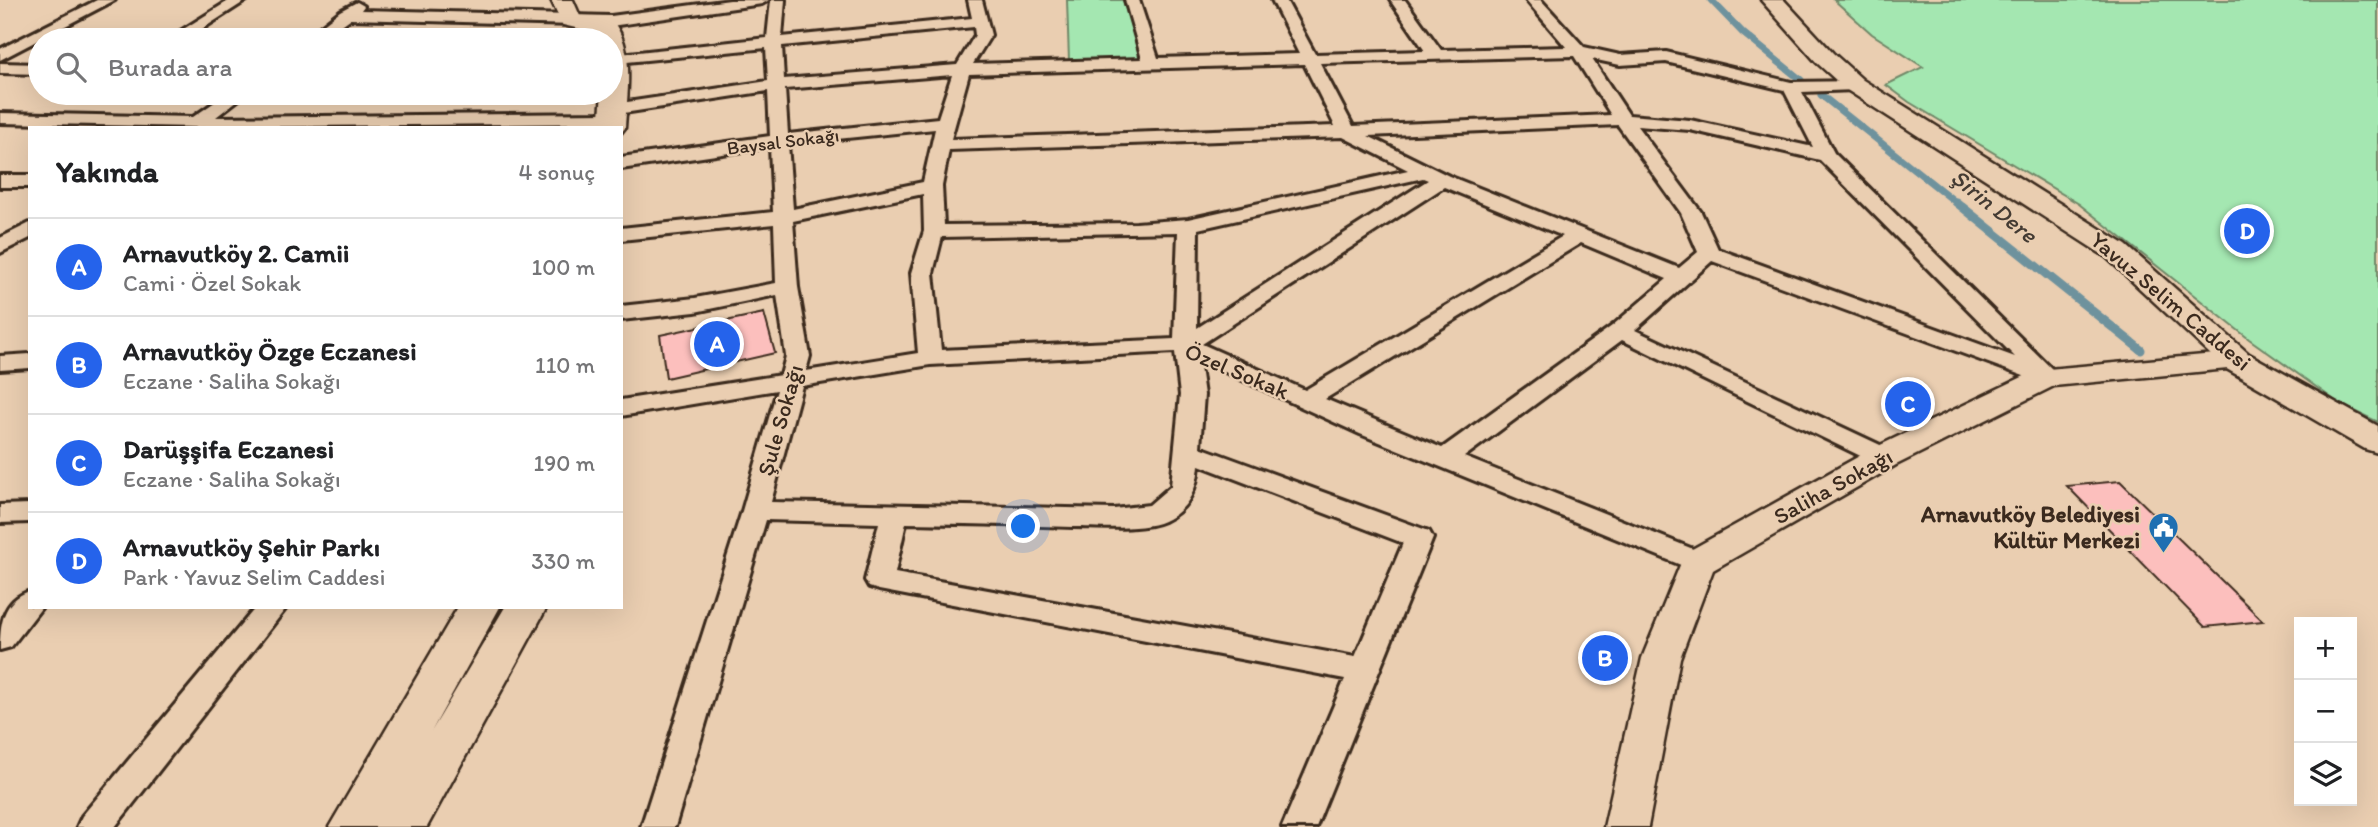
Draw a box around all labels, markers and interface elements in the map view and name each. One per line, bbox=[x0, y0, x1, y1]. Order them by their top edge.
search box bbox=[28, 28, 623, 105]
icon: search bbox=[52, 48, 90, 86]
text: Burada ara bbox=[108, 51, 232, 83]
street label: Baysal Sokağı bbox=[726, 123, 841, 160]
text: Yakında bbox=[56, 153, 158, 190]
text: 4 sonuç bbox=[518, 158, 595, 186]
water label: Şirin Dere bbox=[1946, 162, 2044, 250]
pin: D bbox=[2224, 205, 2270, 257]
street label: Yavuz Selim Caddesi bbox=[2085, 226, 2257, 376]
text: Arnavutköy 2. Camii bbox=[123, 237, 349, 269]
text: A bbox=[72, 253, 86, 281]
text: 100 m bbox=[531, 253, 595, 281]
text: Cami · Özel Sokak bbox=[123, 269, 301, 297]
pin: A bbox=[694, 318, 740, 370]
text: Arnavutköy Özge Eczanesi bbox=[123, 335, 417, 367]
street label: Özel Sokak bbox=[1181, 337, 1293, 405]
text: B bbox=[72, 351, 86, 379]
text: 110 m bbox=[535, 351, 595, 379]
street label: Şule Sokağı bbox=[751, 361, 809, 479]
text: Eczane · Saliha Sokağı bbox=[123, 367, 341, 395]
pin: C bbox=[1885, 378, 1931, 430]
text: Darüşşifa Eczanesi bbox=[123, 433, 334, 465]
street label: Saliha Sokağı bbox=[1769, 442, 1897, 530]
text: C bbox=[72, 449, 86, 477]
text: 190 m bbox=[534, 449, 595, 477]
text: Eczane · Saliha Sokağı bbox=[123, 465, 341, 493]
place label: Arnavutköy Belediyesi Kültür Merkezi bbox=[1920, 500, 2140, 554]
your location bbox=[1006, 509, 1040, 543]
public building icon: Arnavutköy Belediyesi Kültür Merkezi bbox=[2146, 510, 2180, 554]
text: Arnavutköy Şehir Parkı bbox=[123, 531, 380, 563]
text: D bbox=[71, 547, 87, 575]
text: 330 m bbox=[531, 547, 595, 575]
text: Park · Yavuz Selim Caddesi bbox=[123, 563, 385, 591]
map controls bbox=[2294, 617, 2357, 806]
button: + bbox=[2294, 617, 2357, 680]
pin: B bbox=[1582, 632, 1628, 684]
button: − bbox=[2294, 680, 2357, 743]
button: layers bbox=[2294, 743, 2357, 806]

